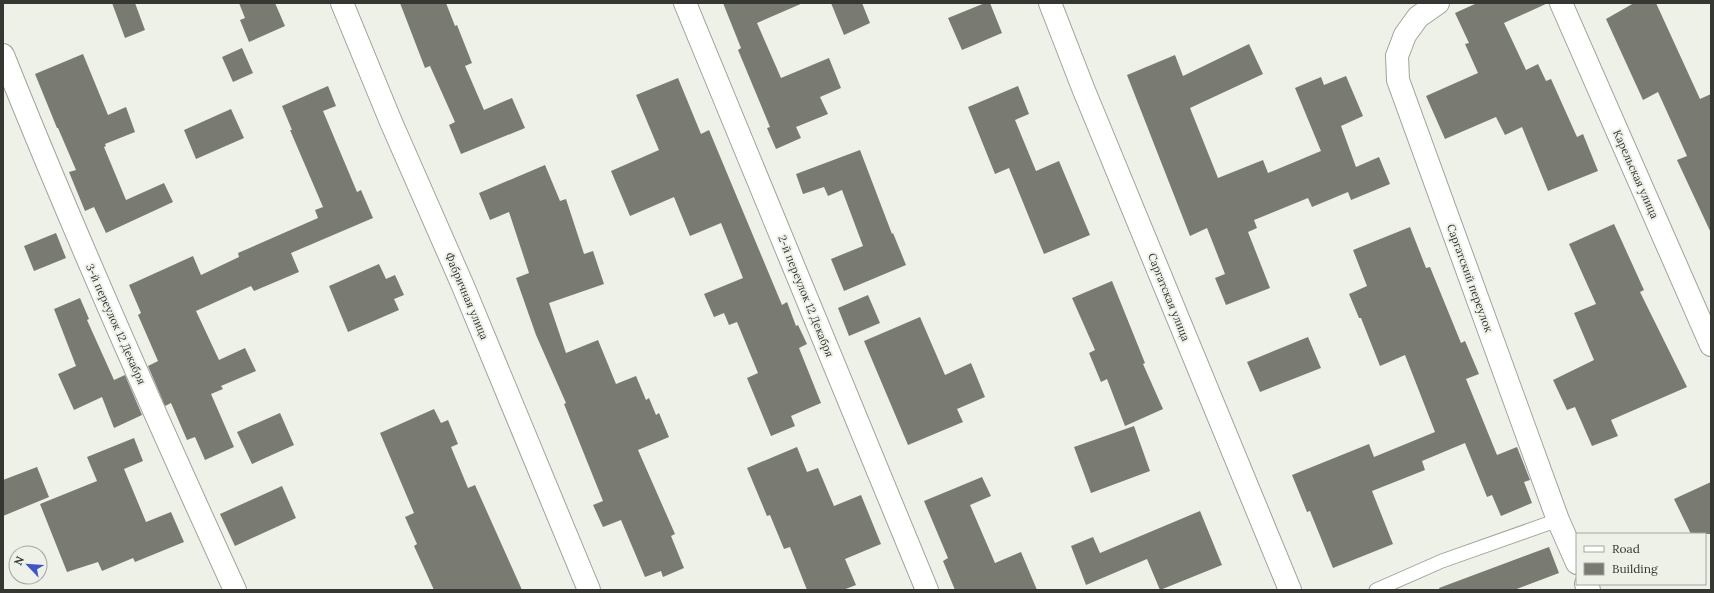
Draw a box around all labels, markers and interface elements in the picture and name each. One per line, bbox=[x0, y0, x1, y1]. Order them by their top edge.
street label: Карельская улица bbox=[1610, 127, 1662, 221]
street label: Саргатский переулок bbox=[1444, 222, 1496, 334]
street label: 2-й переулок 12 Декабря bbox=[775, 233, 837, 359]
street label: Фабричная улица bbox=[442, 250, 492, 342]
street label: Саргатская улица bbox=[1145, 251, 1193, 343]
street label: 3-й переулок 12 Декабря bbox=[83, 262, 149, 386]
legend bbox=[1576, 533, 1706, 585]
text: Road bbox=[1612, 541, 1640, 556]
north arrow bbox=[8, 545, 48, 585]
text: N bbox=[11, 554, 27, 568]
text: Building bbox=[1612, 561, 1658, 576]

